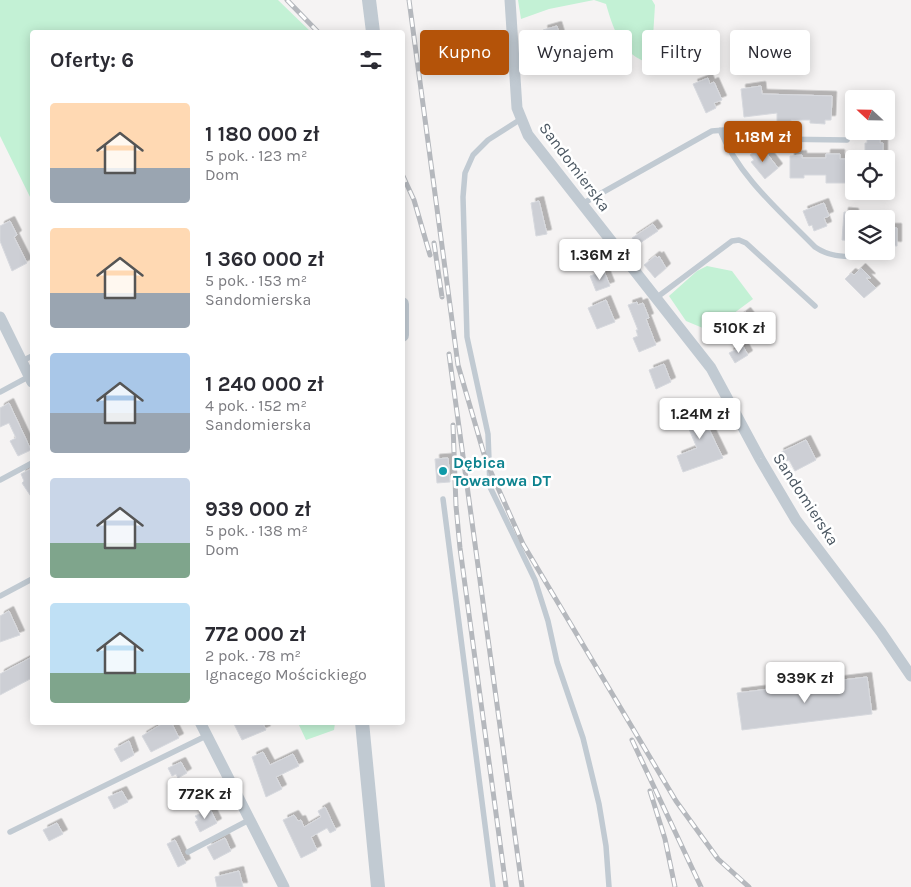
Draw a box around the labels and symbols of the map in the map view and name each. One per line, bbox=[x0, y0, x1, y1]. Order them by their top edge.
north arrow bbox=[845, 90, 895, 140]
street label: Sandomierska bbox=[535, 119, 615, 215]
pin: 1.18M zł bbox=[711, 120, 815, 163]
pin: 1.36M zł bbox=[548, 238, 652, 281]
pin: 510K zł bbox=[693, 312, 785, 354]
pin: 1.24M zł bbox=[648, 398, 752, 440]
street label: Sandomierska bbox=[769, 449, 843, 549]
place label: Dębica Towarowa DT bbox=[453, 453, 551, 490]
marker: Dębica Towarowa DT bbox=[437, 465, 449, 477]
pin: 939K zł bbox=[759, 662, 851, 704]
pin: 772K zł bbox=[159, 778, 251, 820]

